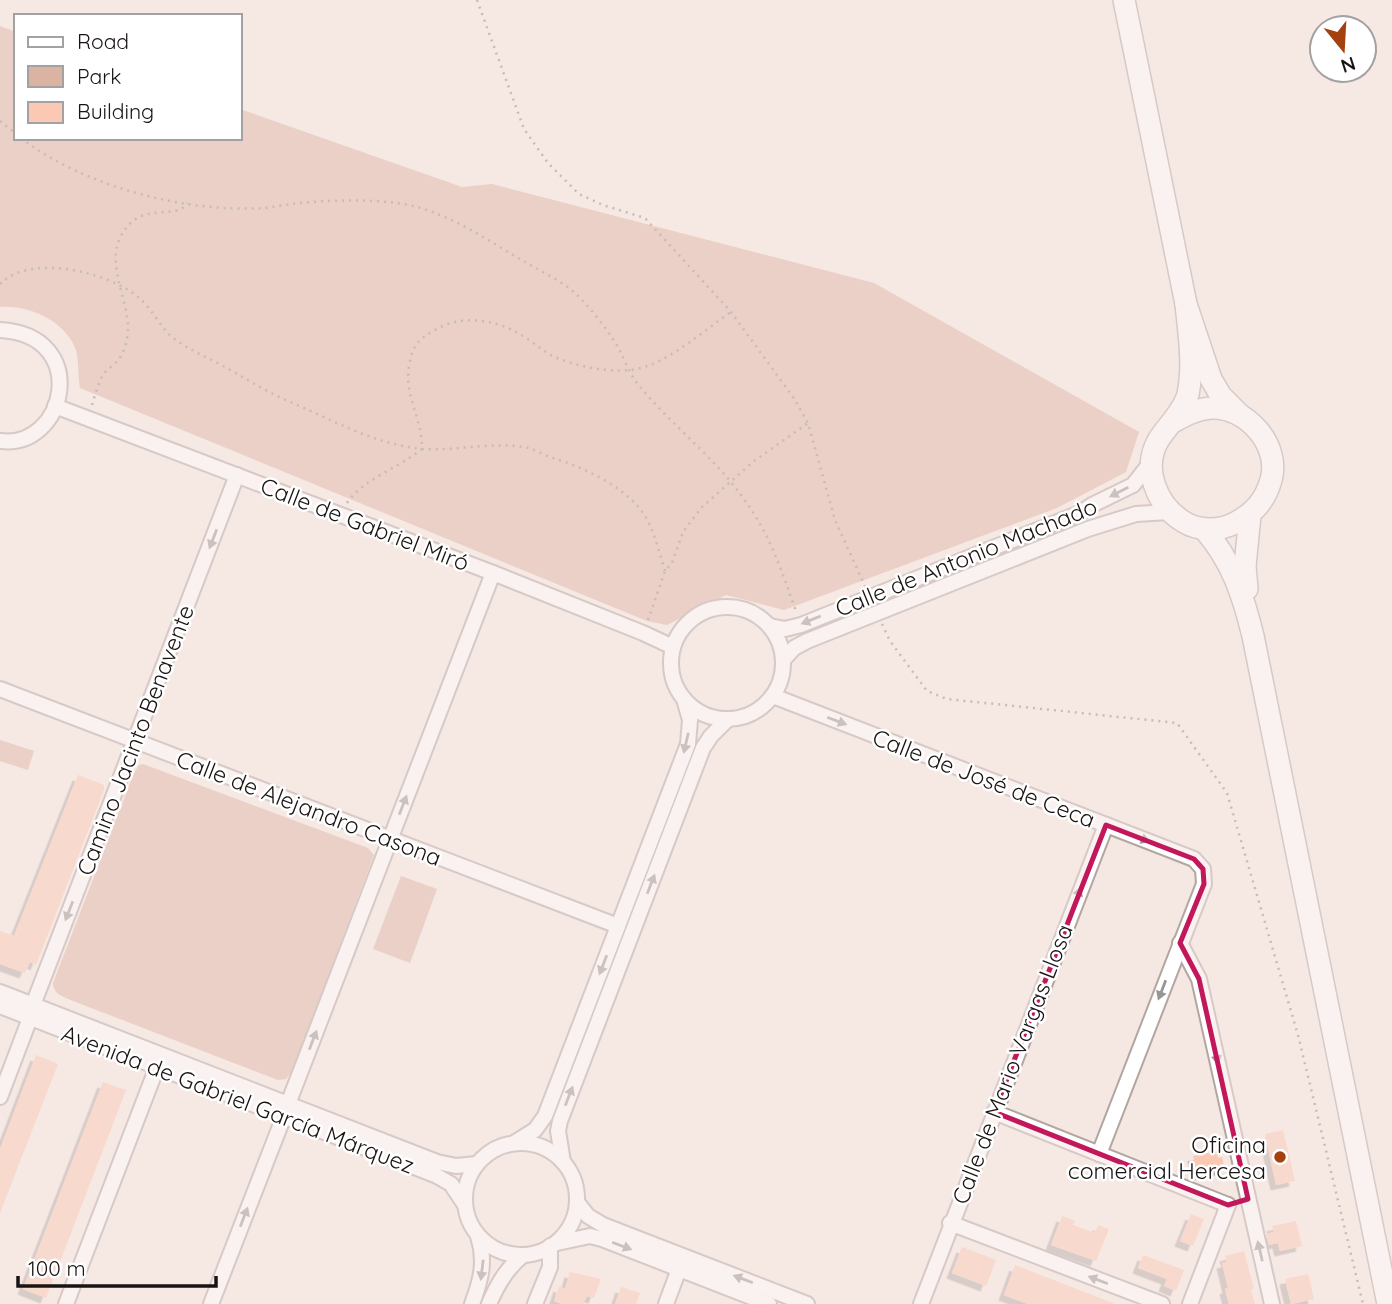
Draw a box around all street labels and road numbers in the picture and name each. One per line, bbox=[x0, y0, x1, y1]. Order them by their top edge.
street label: Calle de Gabriel Miró bbox=[257, 471, 473, 577]
street label: Calle de Antonio Machado bbox=[831, 491, 1101, 623]
street label: Camino Jacinto Benavente bbox=[70, 601, 200, 879]
street label: Calle de José de Ceca bbox=[869, 722, 1099, 834]
street label: Calle de Alejandro Casona bbox=[172, 744, 446, 872]
street label: Calle de Mario Vargas Llosa bbox=[945, 920, 1079, 1208]
street label: Avenida de Gabriel García Márquez bbox=[58, 1018, 418, 1180]

